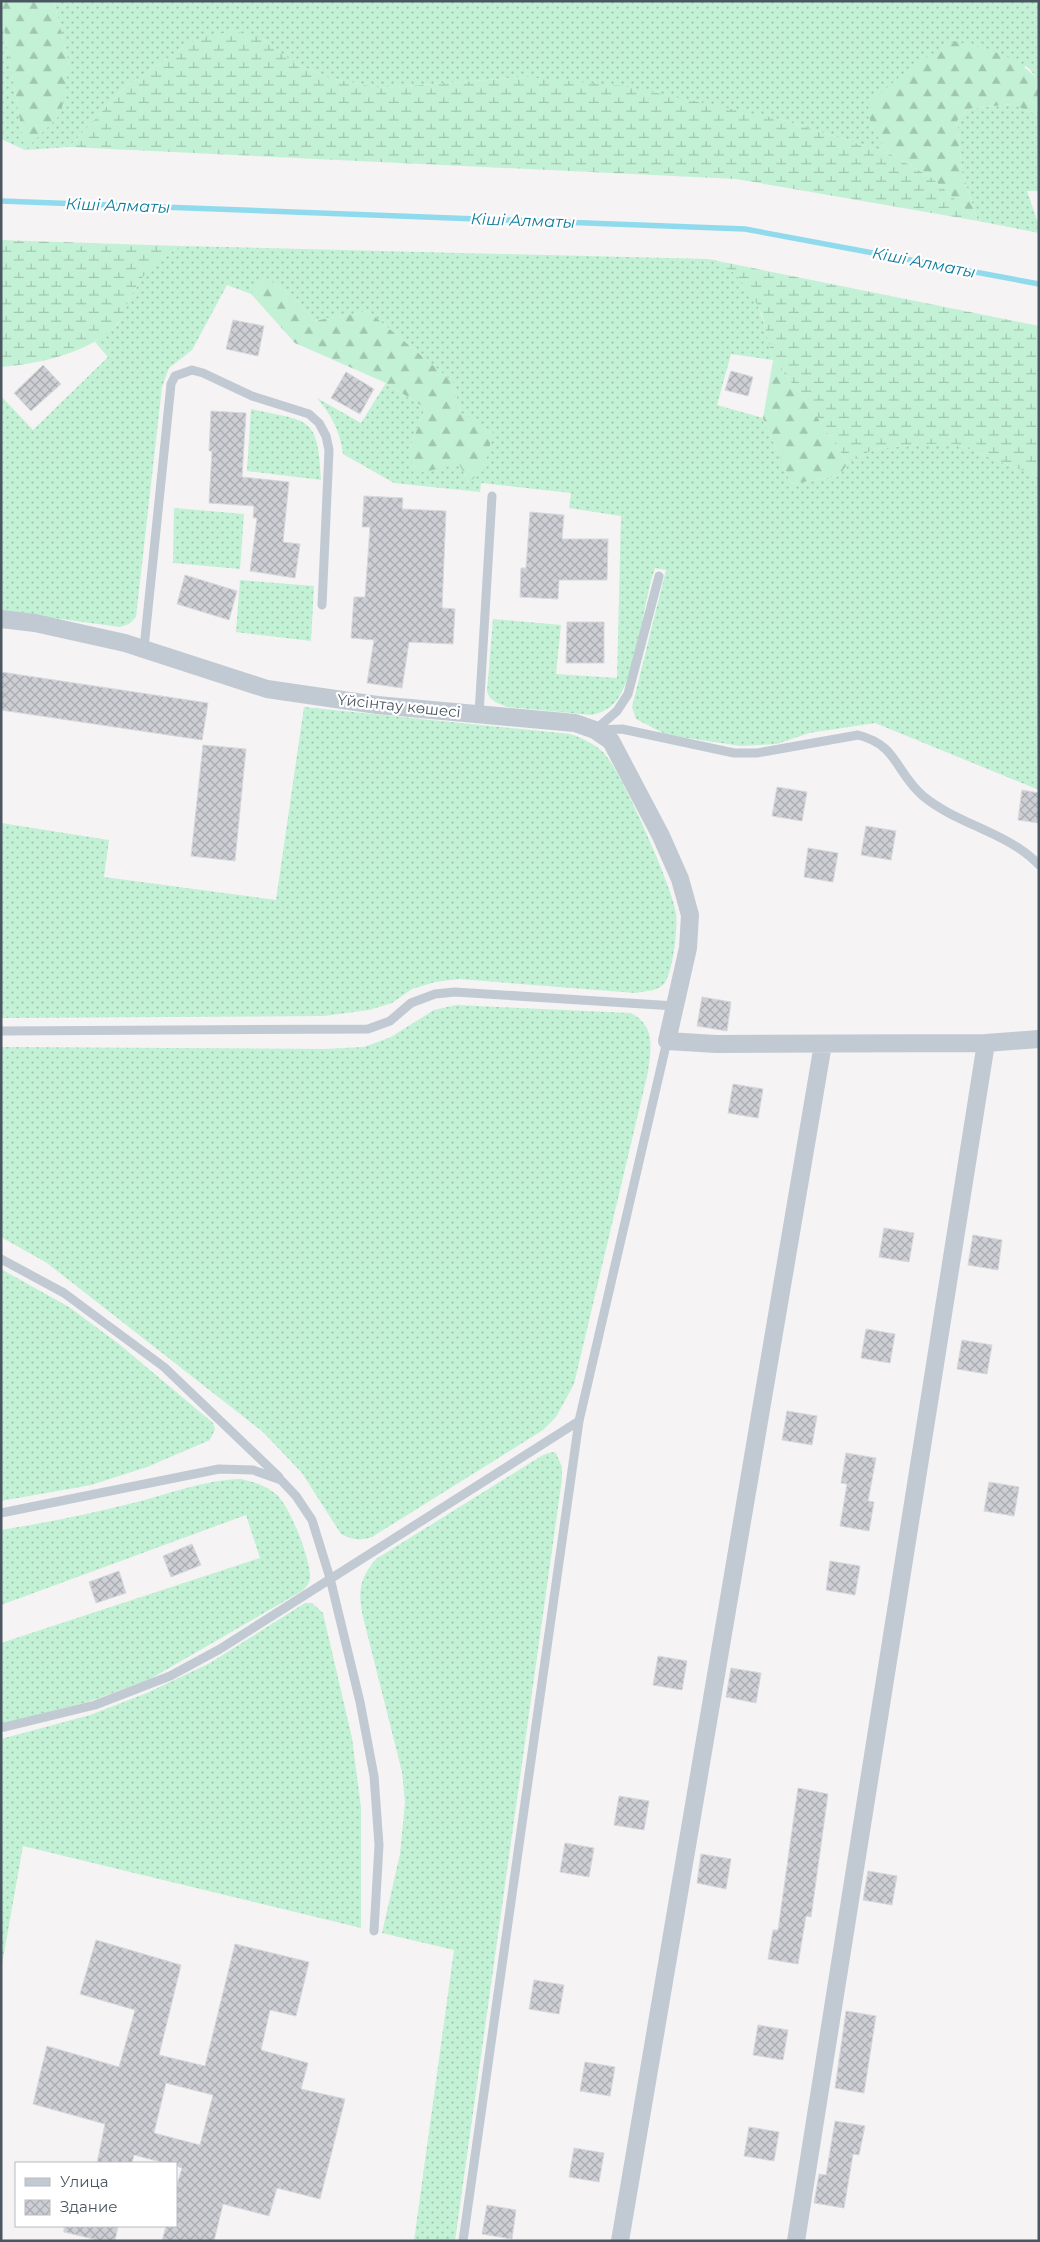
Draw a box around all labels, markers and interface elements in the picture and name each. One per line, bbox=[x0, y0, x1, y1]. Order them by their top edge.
water label: Кіші Алматы bbox=[65, 194, 171, 217]
water label: Кіші Алматы bbox=[470, 209, 576, 232]
water label: Кіші Алматы bbox=[871, 243, 977, 282]
street label: Үйсінтау көшесі bbox=[336, 690, 462, 721]
legend bbox=[15, 2162, 178, 2227]
text: Улица bbox=[60, 2172, 108, 2191]
text: Здание bbox=[60, 2197, 118, 2216]

